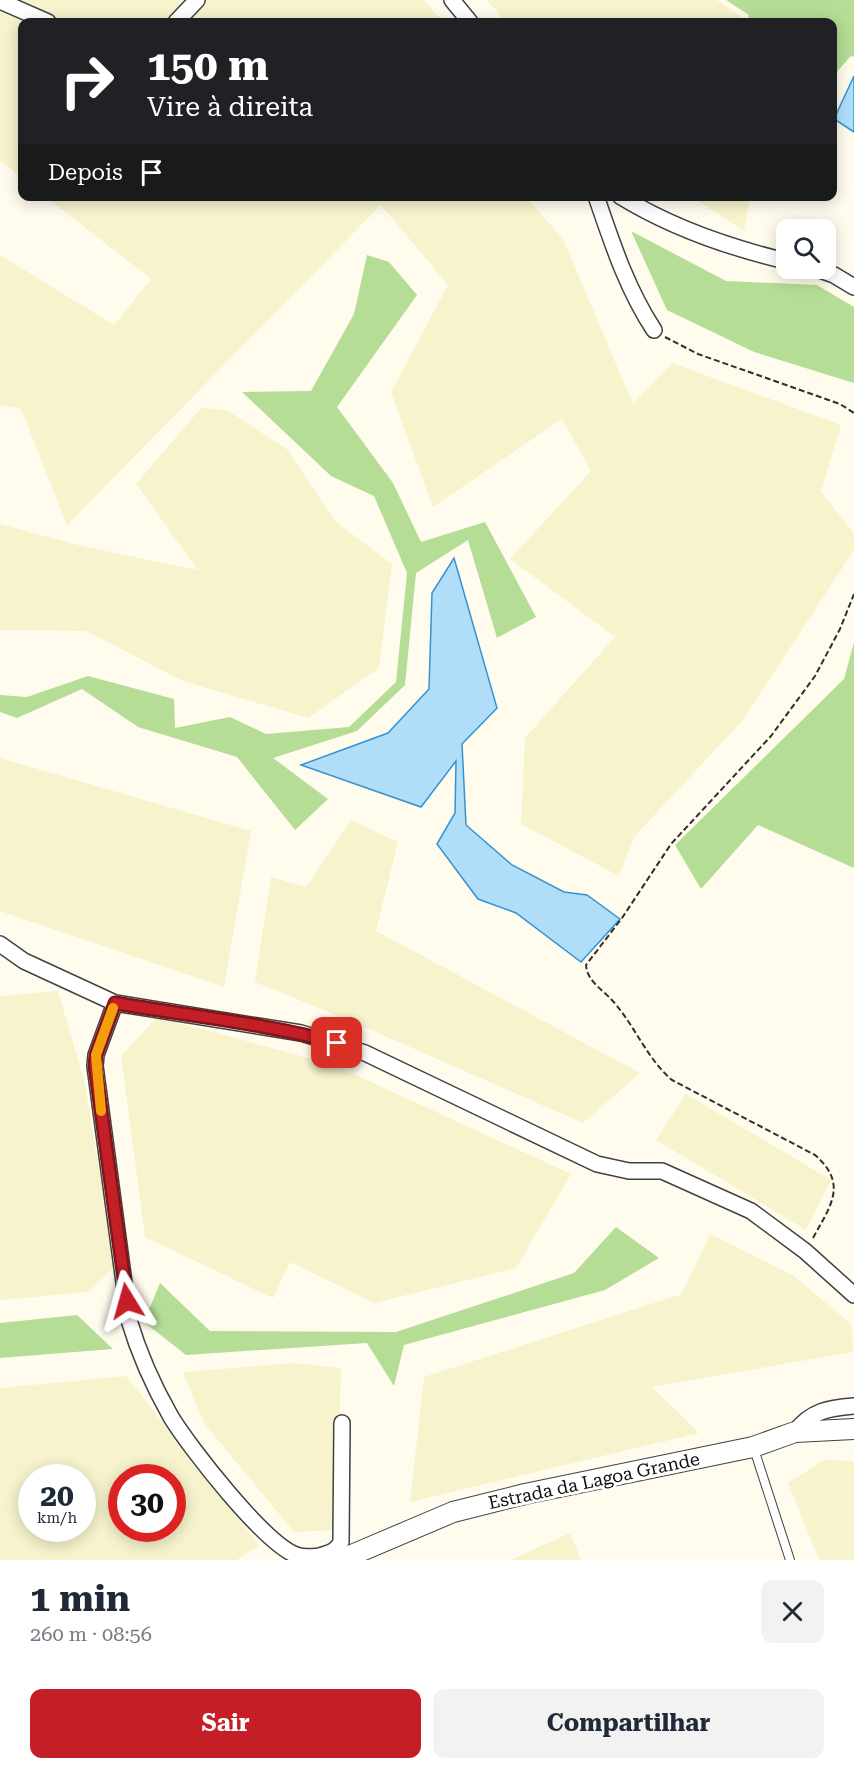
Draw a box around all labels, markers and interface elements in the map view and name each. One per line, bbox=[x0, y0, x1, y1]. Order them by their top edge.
text: 150 m bbox=[147, 41, 269, 90]
icon: right bbox=[48, 42, 126, 120]
text: Vire à direita bbox=[147, 91, 313, 123]
icon: arrive bbox=[135, 156, 168, 189]
text: Depois bbox=[48, 160, 123, 185]
map controls bbox=[776, 219, 836, 279]
button: search bbox=[776, 219, 836, 279]
pin bbox=[311, 1017, 362, 1068]
icon: arrive bbox=[320, 1026, 353, 1059]
position arrow bbox=[95, 1269, 159, 1333]
street label: Estrada da Lagoa Grande bbox=[486, 1448, 702, 1513]
speed limit sign: 30 bbox=[108, 1464, 186, 1542]
text: 20 bbox=[40, 1478, 74, 1513]
text: km/h bbox=[37, 1509, 77, 1527]
text: 1 min bbox=[30, 1578, 130, 1620]
button: close bbox=[761, 1580, 824, 1643]
text: 260 m · 08:56 bbox=[30, 1622, 152, 1646]
button: Sair bbox=[30, 1689, 421, 1758]
button: Compartilhar bbox=[433, 1689, 824, 1758]

